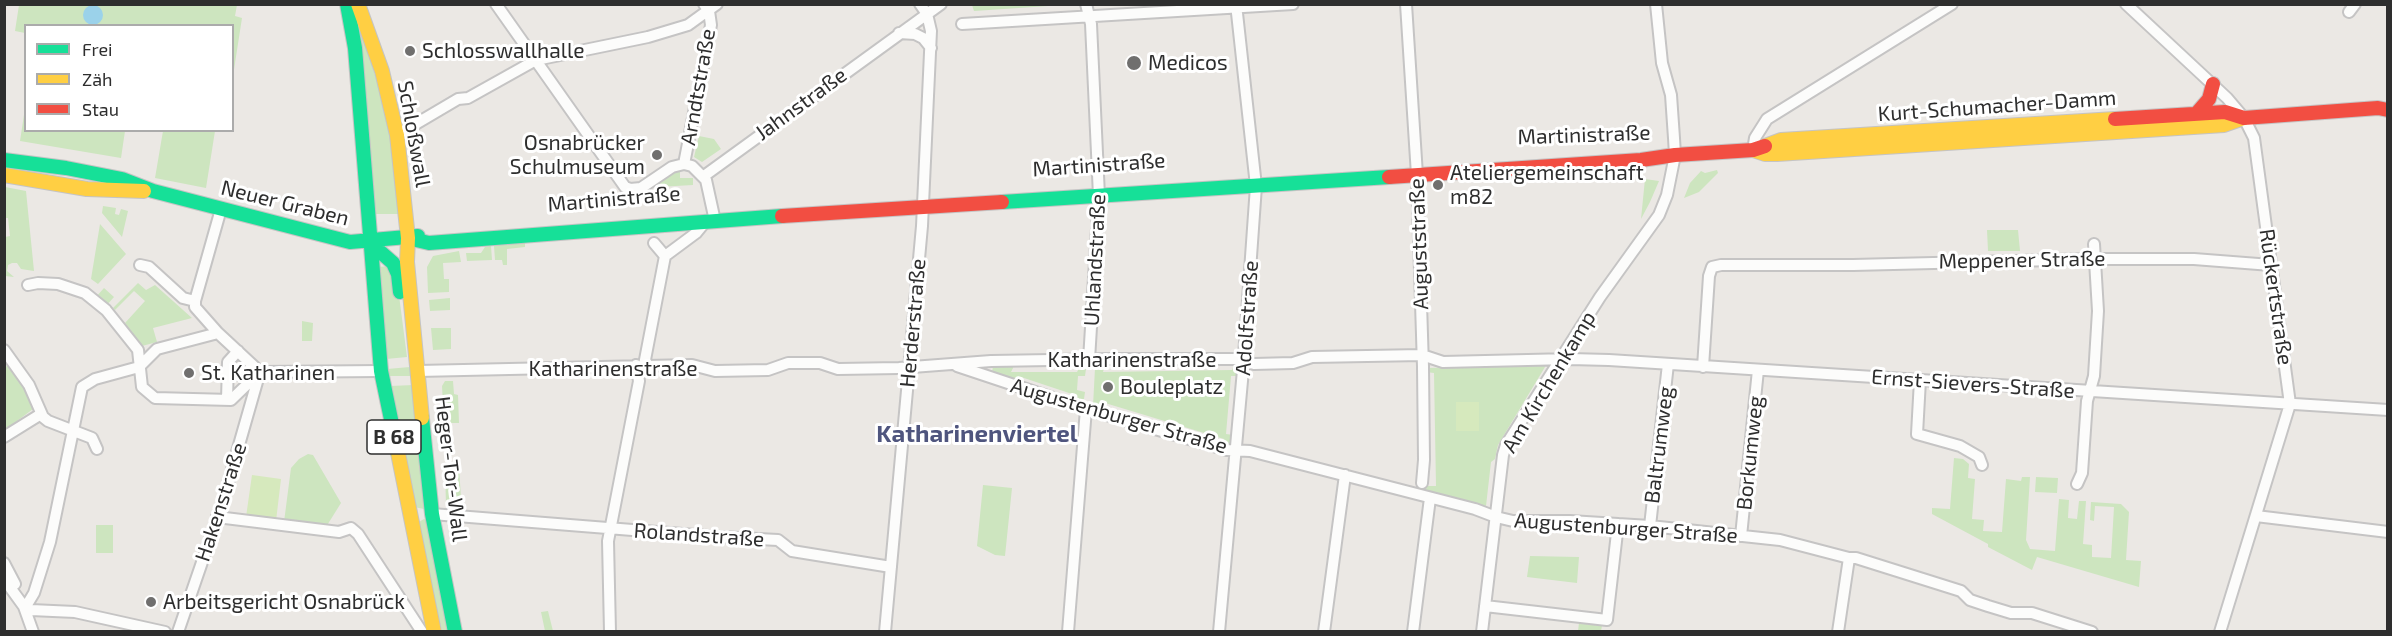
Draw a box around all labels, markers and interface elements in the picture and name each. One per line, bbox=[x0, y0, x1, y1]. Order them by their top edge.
legend bbox=[24, 24, 234, 132]
street label: Arndtstraße bbox=[675, 27, 721, 147]
text: Frei bbox=[82, 38, 113, 60]
place label: Schlosswallhalle bbox=[422, 38, 584, 64]
marker: Schlosswallhalle bbox=[403, 44, 417, 58]
place label: Medicos bbox=[1148, 50, 1228, 76]
marker: Medicos bbox=[1125, 54, 1143, 72]
street label: Jahnstraße bbox=[750, 62, 852, 146]
text: Zäh bbox=[82, 68, 113, 90]
street label: Schloßwall bbox=[392, 79, 436, 189]
street label: Kurt-Schumacher-Damm bbox=[1877, 85, 2117, 127]
text: Stau bbox=[82, 98, 119, 120]
street label: Martinistraße bbox=[1517, 120, 1651, 150]
place label: Osnabrücker Schulmuseum bbox=[510, 130, 645, 180]
marker: Osnabrücker Schulmuseum bbox=[650, 148, 664, 162]
street label: Martinistraße bbox=[1032, 148, 1166, 182]
place label: Ateliergemeinschaft m82 bbox=[1450, 160, 1644, 210]
street label: Neuer Graben bbox=[218, 175, 352, 231]
street label: Auguststraße bbox=[1404, 178, 1434, 310]
marker: Ateliergemeinschaft m82 bbox=[1431, 178, 1445, 192]
street label: Martinistraße bbox=[547, 181, 681, 217]
street label: Uhlandstraße bbox=[1079, 193, 1111, 327]
street label: Rückertstraße bbox=[2254, 227, 2298, 367]
street label: Meppener Straße bbox=[1938, 246, 2106, 274]
street label: Herderstraße bbox=[895, 257, 931, 389]
street label: Adolfstraße bbox=[1230, 260, 1264, 376]
street label: Am Kirchenkamp bbox=[1497, 307, 1601, 457]
street label: Katharinenstraße bbox=[1047, 347, 1217, 373]
street label: Katharinenstraße bbox=[528, 356, 698, 382]
place label: St. Katharinen bbox=[201, 360, 335, 386]
street label: Ernst-Sievers-Straße bbox=[1870, 364, 2076, 404]
marker: St. Katharinen bbox=[182, 366, 196, 380]
street label: Augustenburger Straße bbox=[1008, 373, 1230, 459]
place label: Bouleplatz bbox=[1120, 374, 1223, 400]
marker: Bouleplatz bbox=[1101, 380, 1115, 394]
street label: Baltrumweg bbox=[1639, 385, 1679, 505]
street label: Heger-Tor-Wall bbox=[430, 395, 472, 543]
street label: Borkumweg bbox=[1731, 395, 1769, 511]
road number: B 68 bbox=[367, 420, 421, 454]
district label: Katharinenviertel bbox=[876, 420, 1078, 448]
street label: Hakenstraße bbox=[190, 439, 252, 565]
street label: Augustenburger Straße bbox=[1513, 508, 1739, 548]
street label: Rolandstraße bbox=[633, 518, 765, 552]
place label: Arbeitsgericht Osnabrück bbox=[163, 589, 405, 615]
marker: Arbeitsgericht Osnabrück bbox=[144, 595, 158, 609]

